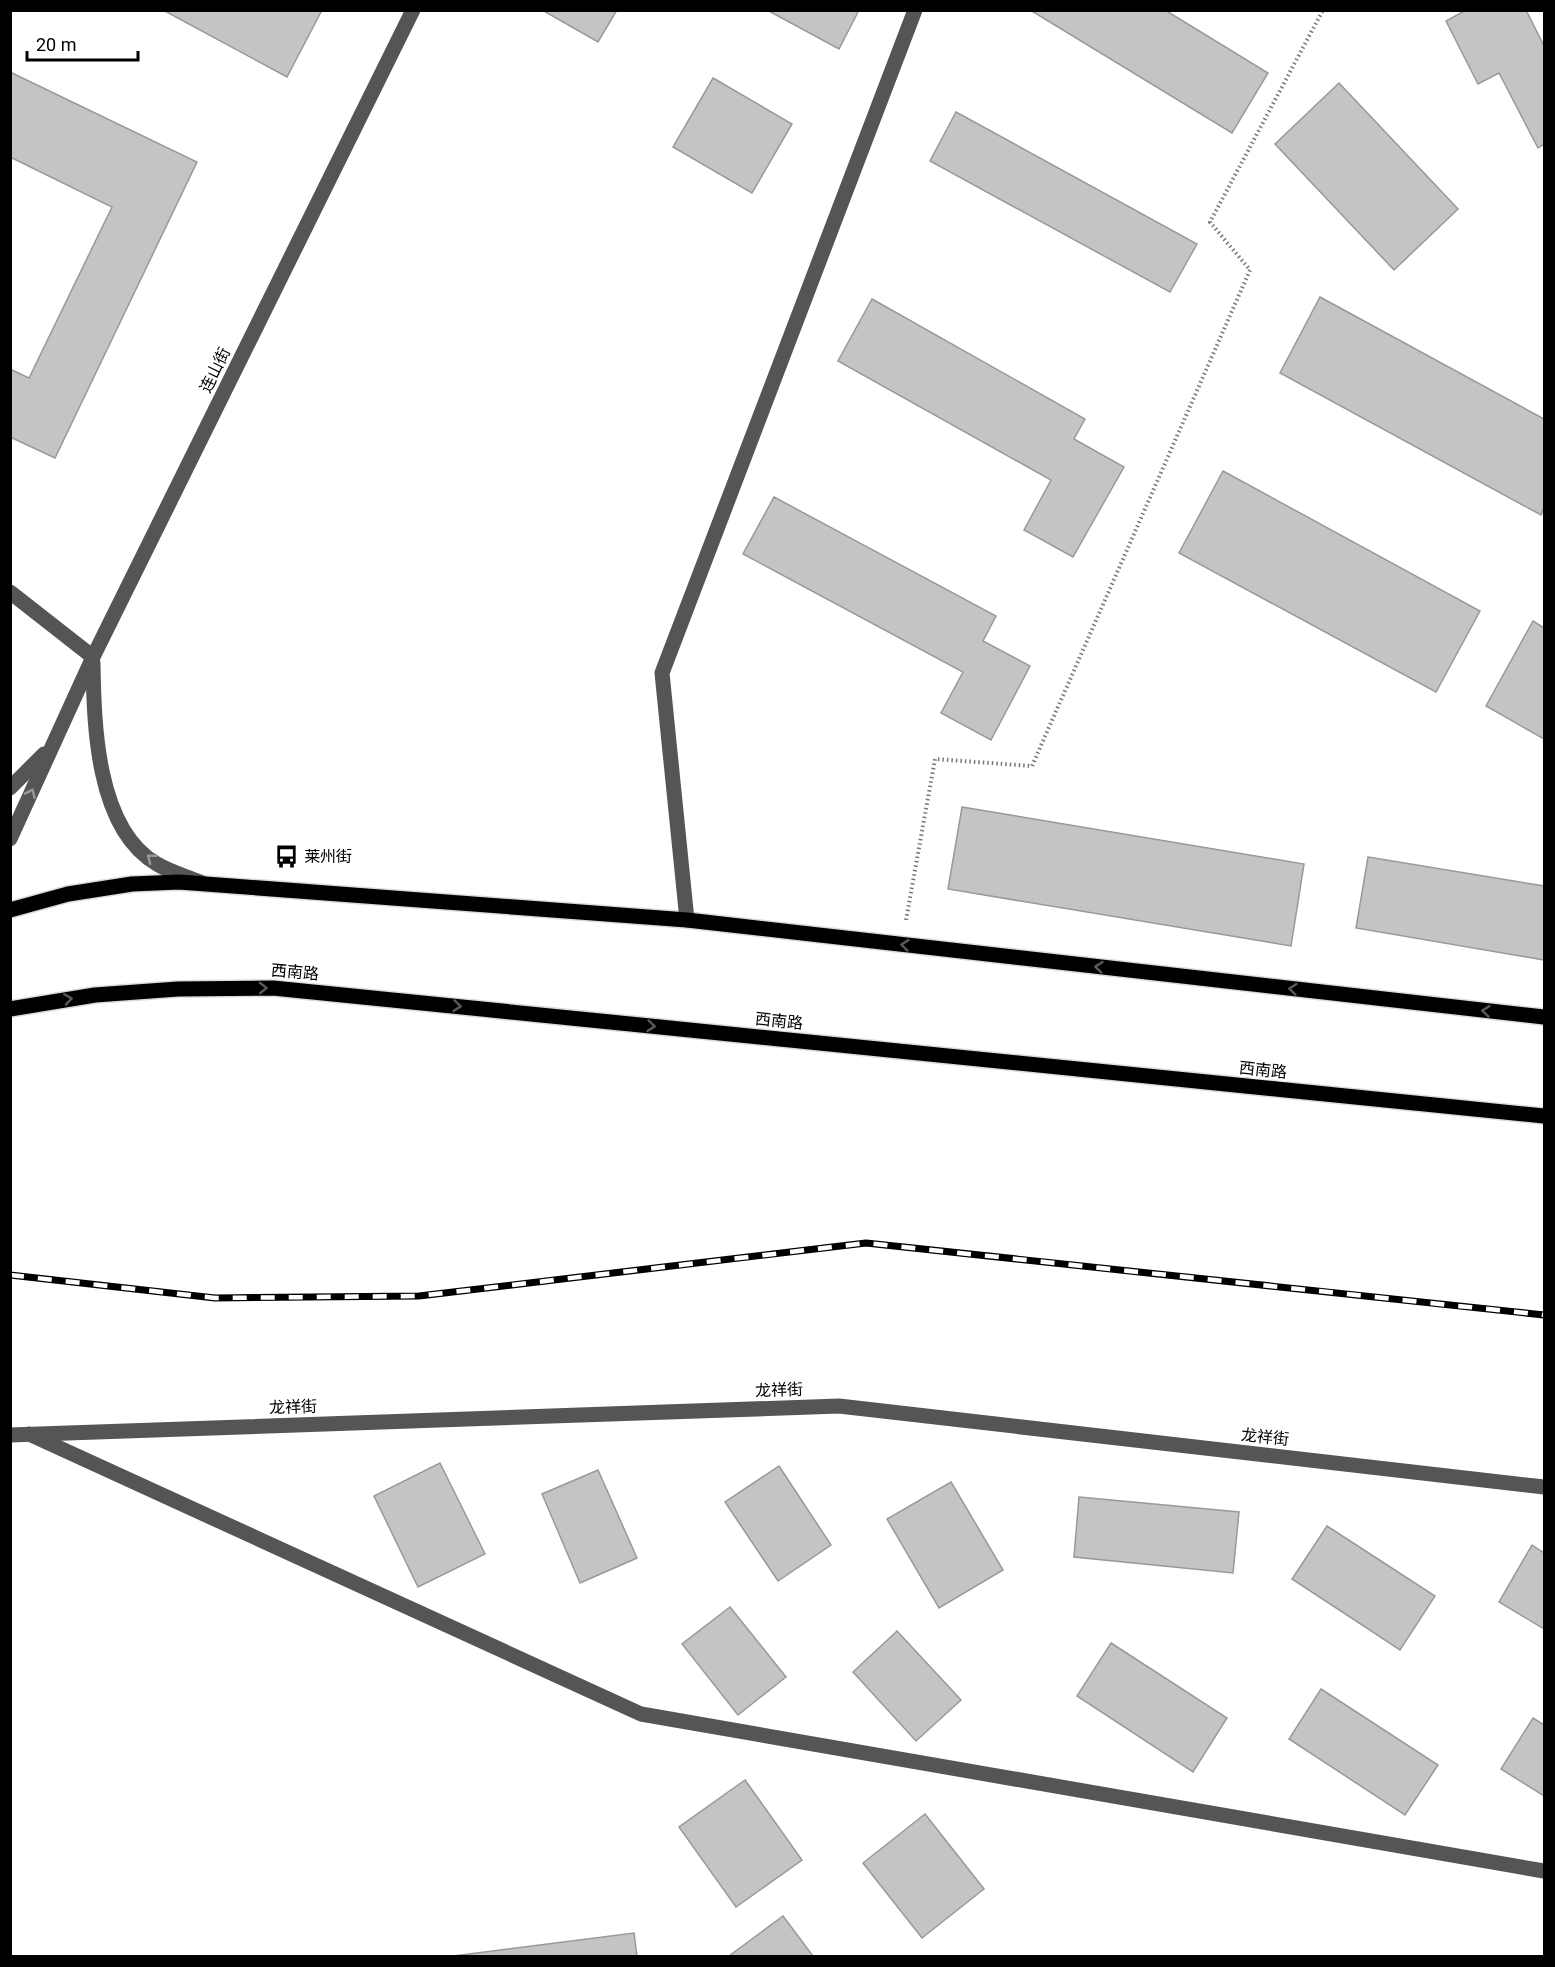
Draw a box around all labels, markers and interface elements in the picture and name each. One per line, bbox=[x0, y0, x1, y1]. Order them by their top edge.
scale bar bbox=[27, 24, 138, 62]
text: 20 m bbox=[36, 34, 76, 55]
street label: 连山街 bbox=[196, 344, 234, 396]
one-way arrow bbox=[24, 788, 36, 799]
bus stop icon: 莱州街 bbox=[273, 843, 299, 869]
place label: 莱州街 bbox=[304, 847, 352, 866]
one-way arrow bbox=[147, 855, 158, 866]
one-way arrow bbox=[901, 939, 910, 952]
street label: 西南路 bbox=[270, 960, 320, 984]
one-way arrow bbox=[1094, 961, 1103, 974]
one-way arrow bbox=[258, 982, 267, 994]
one-way arrow bbox=[1288, 983, 1297, 996]
one-way arrow bbox=[63, 993, 73, 1006]
one-way arrow bbox=[452, 999, 461, 1012]
one-way arrow bbox=[1482, 1005, 1491, 1017]
street label: 西南路 bbox=[754, 1009, 804, 1033]
one-way arrow bbox=[646, 1019, 655, 1032]
street label: 西南路 bbox=[1238, 1058, 1288, 1082]
street label: 龙祥街 bbox=[755, 1380, 803, 1400]
street label: 龙祥街 bbox=[269, 1397, 317, 1417]
street label: 龙祥街 bbox=[1240, 1425, 1290, 1449]

